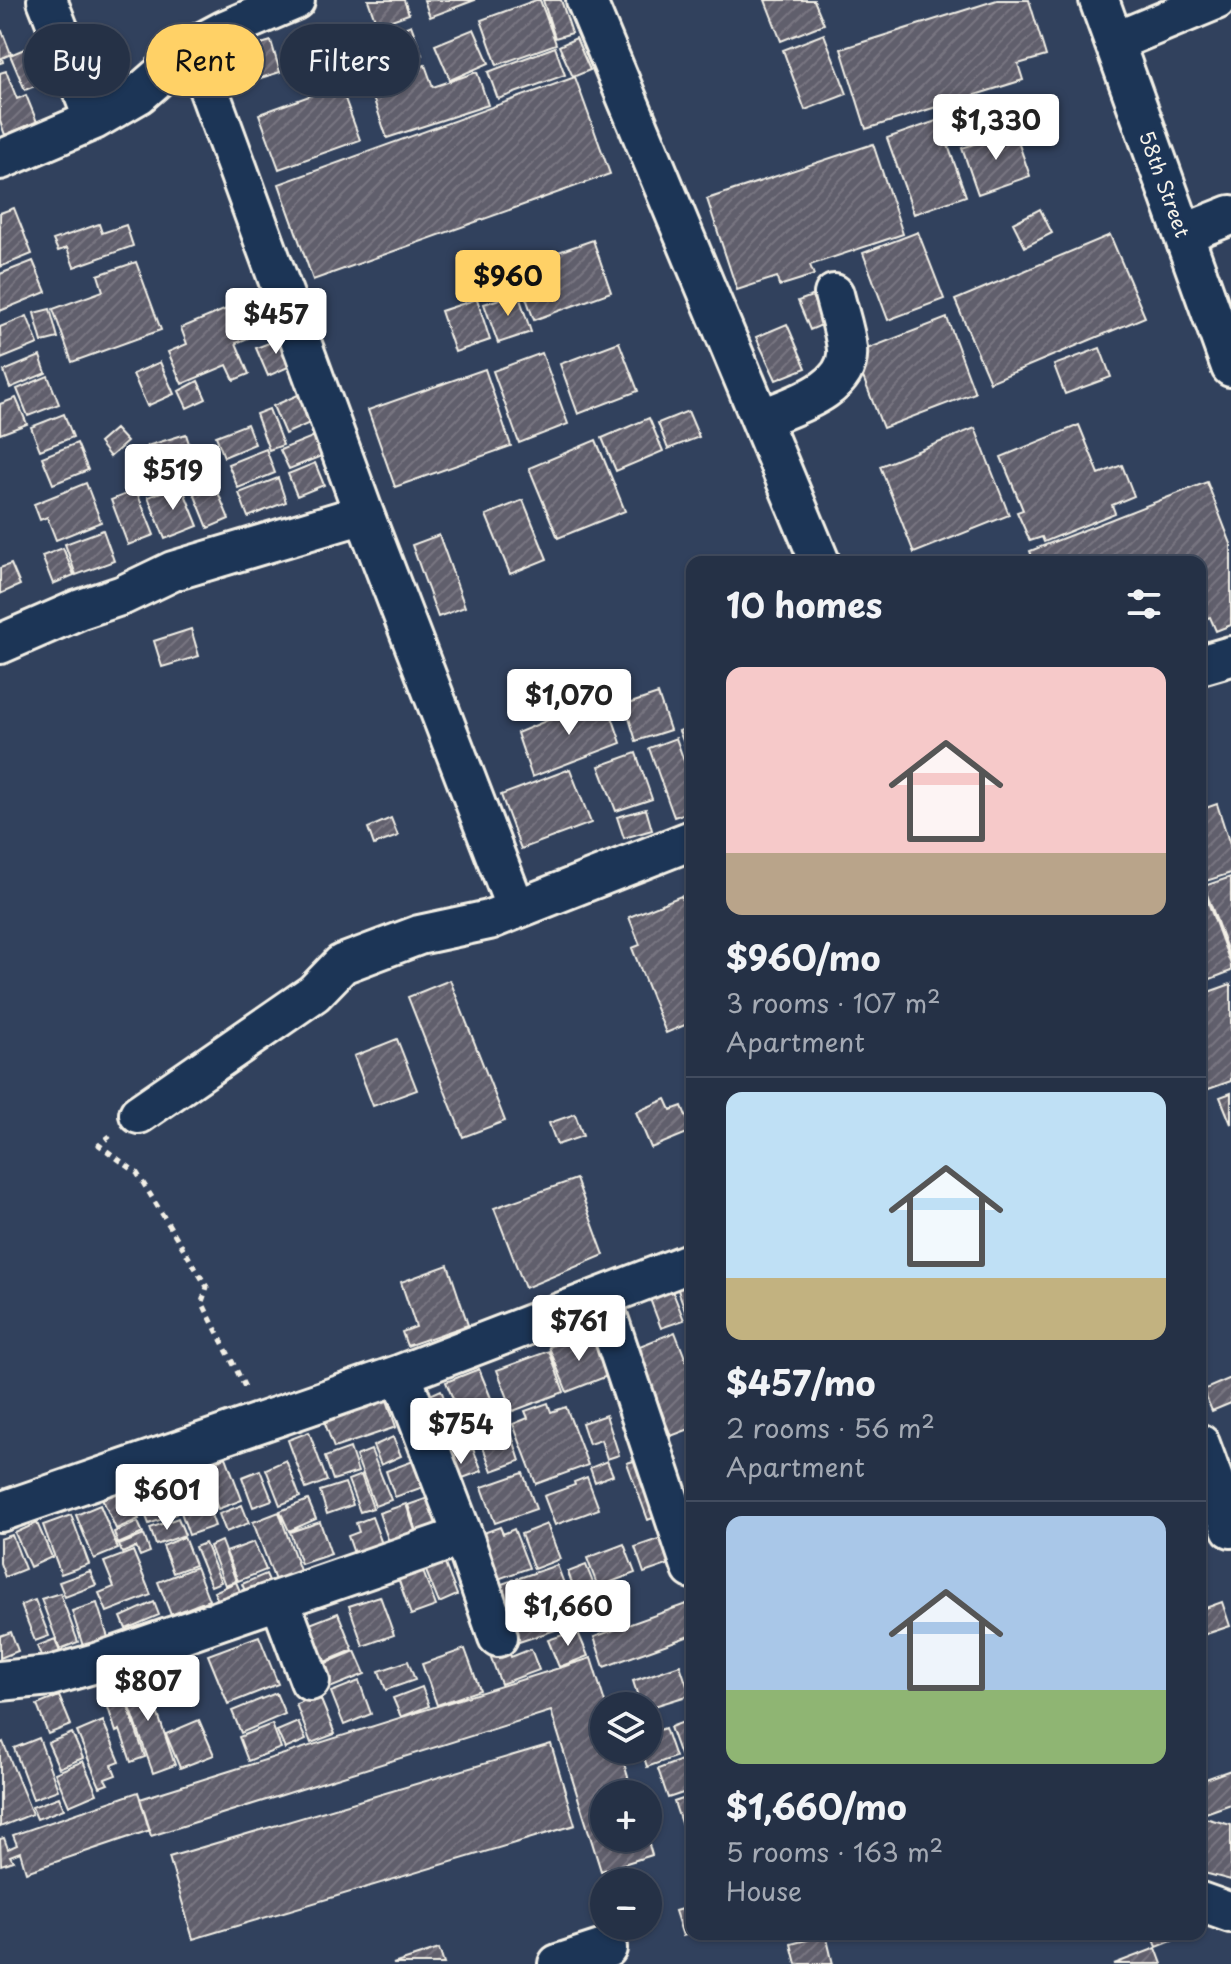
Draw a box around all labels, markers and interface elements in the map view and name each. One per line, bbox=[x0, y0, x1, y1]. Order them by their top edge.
chip: Buy bbox=[24, 24, 130, 96]
chip: Rent bbox=[146, 24, 264, 96]
chip: Filters bbox=[280, 24, 419, 96]
pin: $1,330 bbox=[931, 94, 1061, 162]
text: $1,330 bbox=[951, 100, 1041, 139]
street label: 58th Street bbox=[1132, 127, 1198, 241]
pin: $960 bbox=[461, 250, 555, 318]
text: $960 bbox=[473, 256, 543, 295]
pin: $457 bbox=[229, 288, 323, 356]
text: $457 bbox=[243, 294, 309, 333]
pin: $519 bbox=[126, 444, 220, 512]
text: $519 bbox=[143, 450, 203, 489]
text: 10 homes bbox=[726, 578, 882, 630]
icon: filters bbox=[1122, 582, 1166, 626]
pin: $1,070 bbox=[504, 669, 634, 737]
text: $1,070 bbox=[525, 675, 613, 714]
icon: home bbox=[874, 719, 1018, 863]
text: $960/mo bbox=[726, 931, 880, 983]
text: 3 rooms · 107 m² bbox=[726, 983, 941, 1022]
text: Apartment bbox=[726, 1022, 865, 1061]
icon: home bbox=[874, 1144, 1018, 1288]
pin: $761 bbox=[532, 1295, 626, 1363]
text: $761 bbox=[550, 1301, 608, 1340]
text: $457/mo bbox=[726, 1356, 875, 1408]
pin: $754 bbox=[414, 1398, 508, 1466]
text: $754 bbox=[428, 1404, 494, 1443]
text: 2 rooms · 56 m² bbox=[726, 1408, 935, 1447]
text: Apartment bbox=[726, 1447, 865, 1486]
pin: $601 bbox=[120, 1464, 214, 1532]
text: $601 bbox=[134, 1470, 200, 1509]
icon: home bbox=[874, 1568, 1018, 1712]
pin: $1,660 bbox=[503, 1580, 633, 1648]
text: $1,660 bbox=[523, 1586, 613, 1625]
pin: $807 bbox=[101, 1655, 195, 1723]
text: $807 bbox=[114, 1661, 182, 1700]
map controls bbox=[590, 1692, 662, 1940]
button: layers bbox=[590, 1692, 662, 1764]
button: + bbox=[590, 1780, 662, 1852]
text: $1,660/mo bbox=[726, 1780, 907, 1832]
text: 5 rooms · 163 m² bbox=[726, 1832, 943, 1871]
button: − bbox=[590, 1868, 662, 1940]
text: House bbox=[726, 1871, 802, 1910]

